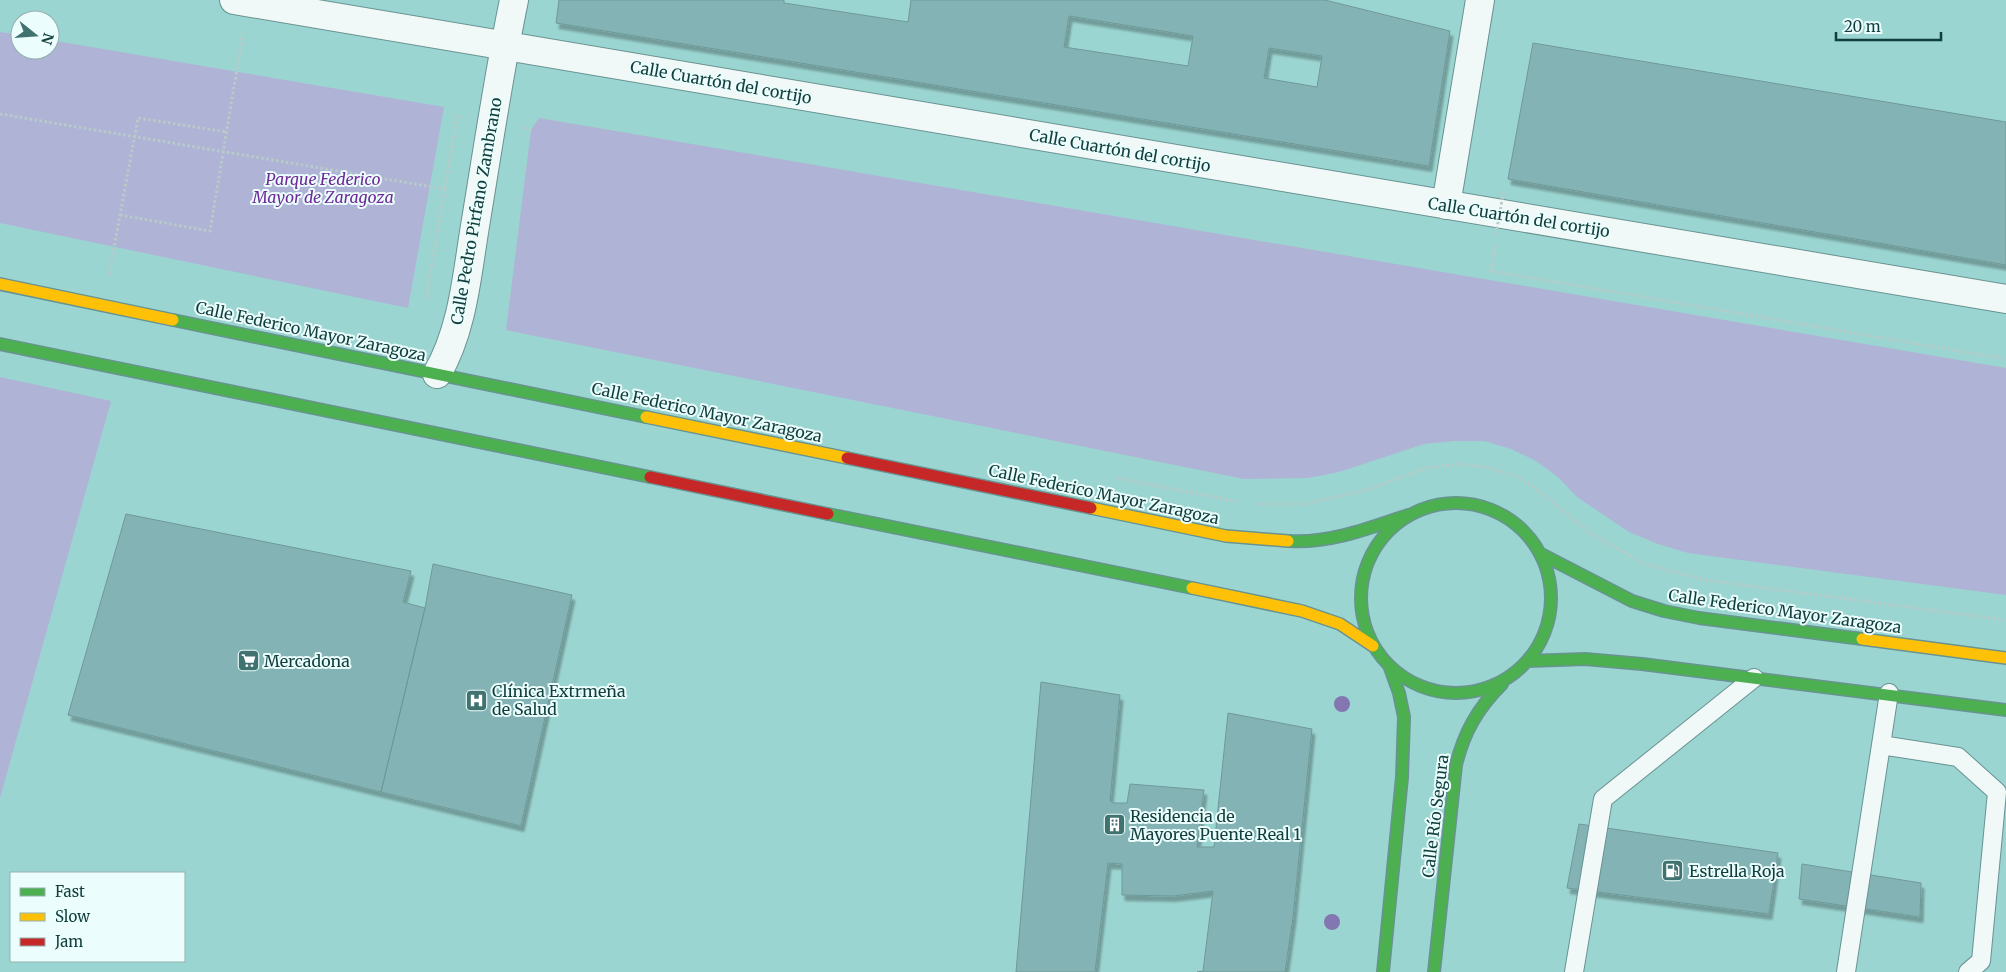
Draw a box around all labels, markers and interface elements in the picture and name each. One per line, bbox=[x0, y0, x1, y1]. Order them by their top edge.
north arrow bbox=[10, 10, 60, 60]
scale bar bbox=[1836, 10, 1941, 42]
text: 20 m bbox=[1844, 17, 1881, 36]
text: N bbox=[37, 31, 58, 47]
street label: Calle Cuartón del cortijo bbox=[629, 56, 813, 108]
street label: Calle Pedro Pirfano Zambrano bbox=[446, 96, 506, 326]
street label: Calle Cuartón del cortijo bbox=[1028, 124, 1212, 176]
park label: Parque Federico Mayor de Zaragoza bbox=[251, 169, 394, 207]
street label: Calle Cuartón del cortijo bbox=[1427, 193, 1611, 241]
street label: Calle Federico Mayor Zaragoza bbox=[194, 297, 428, 365]
street label: Calle Federico Mayor Zaragoza bbox=[590, 378, 824, 446]
street label: Calle Federico Mayor Zaragoza bbox=[987, 460, 1221, 528]
street label: Calle Federico Mayor Zaragoza bbox=[1667, 585, 1903, 637]
supermarket icon: Mercadona bbox=[236, 649, 260, 673]
place label: Mercadona bbox=[264, 651, 350, 671]
place label: Clínica Extrmeña de Salud bbox=[492, 681, 626, 719]
hospital icon: Clínica Extrmeña de Salud bbox=[464, 688, 488, 712]
street label: Calle Río Segura bbox=[1418, 753, 1453, 879]
place label: Residencia de Mayores Puente Real 1 bbox=[1130, 806, 1301, 844]
building icon: Residencia de Mayores Puente Real 1 bbox=[1102, 813, 1126, 837]
fuel station icon: Estrella Roja bbox=[1661, 859, 1685, 883]
place label: Estrella Roja bbox=[1689, 861, 1785, 881]
legend bbox=[10, 872, 185, 962]
text: Fast bbox=[55, 882, 85, 901]
text: Slow bbox=[55, 907, 90, 926]
text: Jam bbox=[54, 932, 83, 951]

